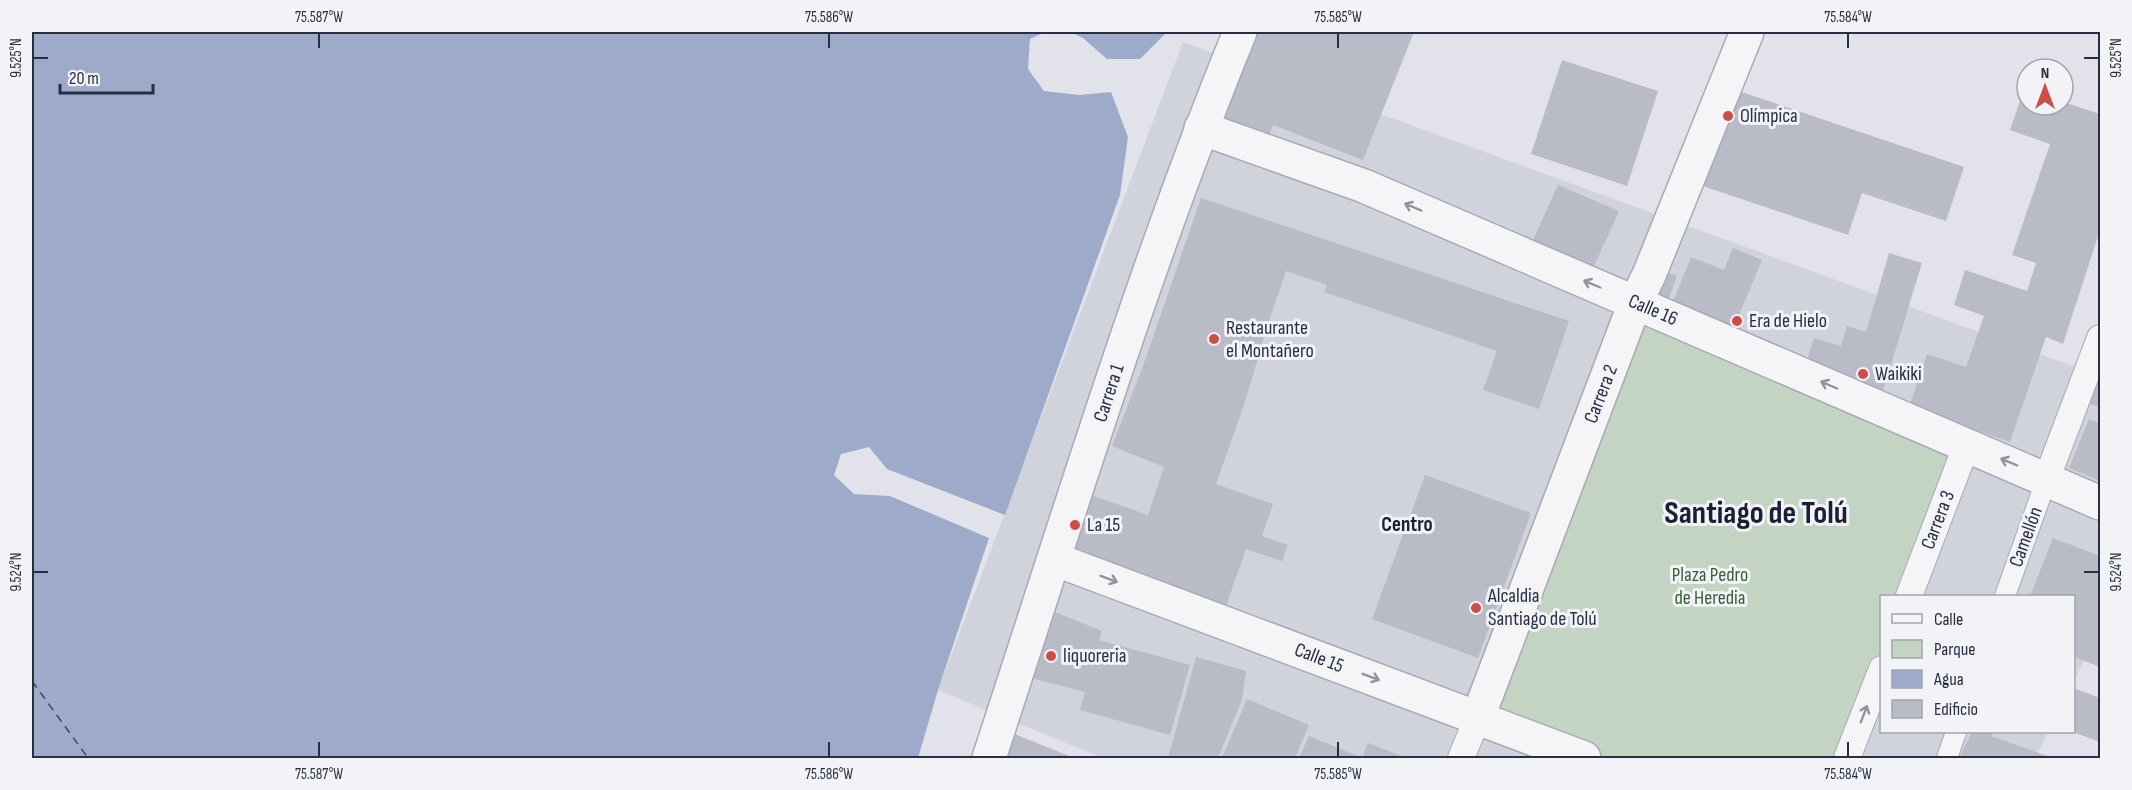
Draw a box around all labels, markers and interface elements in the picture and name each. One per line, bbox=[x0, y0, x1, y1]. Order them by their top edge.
text: 75.587°W bbox=[295, 8, 343, 27]
text: 75.586°W bbox=[805, 8, 853, 27]
text: 75.585°W bbox=[1314, 8, 1362, 27]
text: 75.584°W bbox=[1824, 8, 1872, 27]
text: 9.525°N bbox=[7, 38, 26, 78]
text: 9.525°N bbox=[2107, 38, 2126, 78]
scale bar bbox=[60, 57, 153, 95]
north arrow bbox=[2015, 57, 2075, 117]
text: N bbox=[2041, 64, 2049, 83]
text: 20 m bbox=[69, 68, 99, 89]
place label: Olímpica bbox=[1740, 104, 1798, 128]
marker: Olímpica bbox=[1721, 109, 1735, 123]
one-way arrow bbox=[1404, 201, 1423, 212]
one-way arrow bbox=[1583, 278, 1602, 289]
street label: Calle 16 bbox=[1625, 289, 1681, 331]
place label: Era de Hielo bbox=[1749, 309, 1827, 333]
marker: Era de Hielo bbox=[1730, 314, 1744, 328]
place label: Restaurante el Montañero bbox=[1226, 316, 1314, 363]
marker: Restaurante el Montañero bbox=[1207, 332, 1221, 346]
street label: Carrera 1 bbox=[1088, 361, 1130, 425]
street label: Carrera 2 bbox=[1579, 361, 1623, 427]
place label: Waikiki bbox=[1875, 362, 1922, 386]
marker: Waikiki bbox=[1856, 367, 1870, 381]
one-way arrow bbox=[1821, 379, 1839, 390]
one-way arrow bbox=[2000, 456, 2018, 467]
street label: Carrera 3 bbox=[1916, 487, 1960, 553]
district label: Santiago de Tolú bbox=[1664, 494, 1848, 533]
street label: Camellón bbox=[2004, 504, 2048, 570]
district label: Centro bbox=[1381, 512, 1433, 537]
place label: La 15 bbox=[1087, 513, 1120, 537]
marker: La 15 bbox=[1068, 518, 1082, 532]
text: 9.524°N bbox=[7, 553, 26, 592]
text: 9.524°N bbox=[2107, 553, 2126, 592]
park label: Plaza Pedro de Heredia bbox=[1672, 563, 1748, 610]
one-way arrow bbox=[1099, 575, 1118, 586]
place label: Alcaldia Santiago de Tolú bbox=[1487, 584, 1597, 631]
legend bbox=[1880, 595, 2075, 733]
marker: Alcaldia Santiago de Tolú bbox=[1469, 601, 1483, 615]
text: Calle bbox=[1934, 609, 1963, 630]
street label: Calle 15 bbox=[1291, 638, 1347, 678]
text: Parque bbox=[1934, 639, 1975, 660]
place label: liquoreria bbox=[1063, 644, 1126, 668]
marker: liquoreria bbox=[1044, 649, 1058, 663]
text: Agua bbox=[1933, 669, 1964, 690]
one-way arrow bbox=[1361, 672, 1379, 683]
text: Edificio bbox=[1934, 699, 1978, 720]
one-way arrow bbox=[1860, 705, 1871, 723]
text: 75.587°W bbox=[295, 765, 343, 784]
text: 75.586°W bbox=[805, 765, 853, 784]
text: 75.585°W bbox=[1314, 765, 1362, 784]
text: 75.584°W bbox=[1824, 765, 1872, 784]

